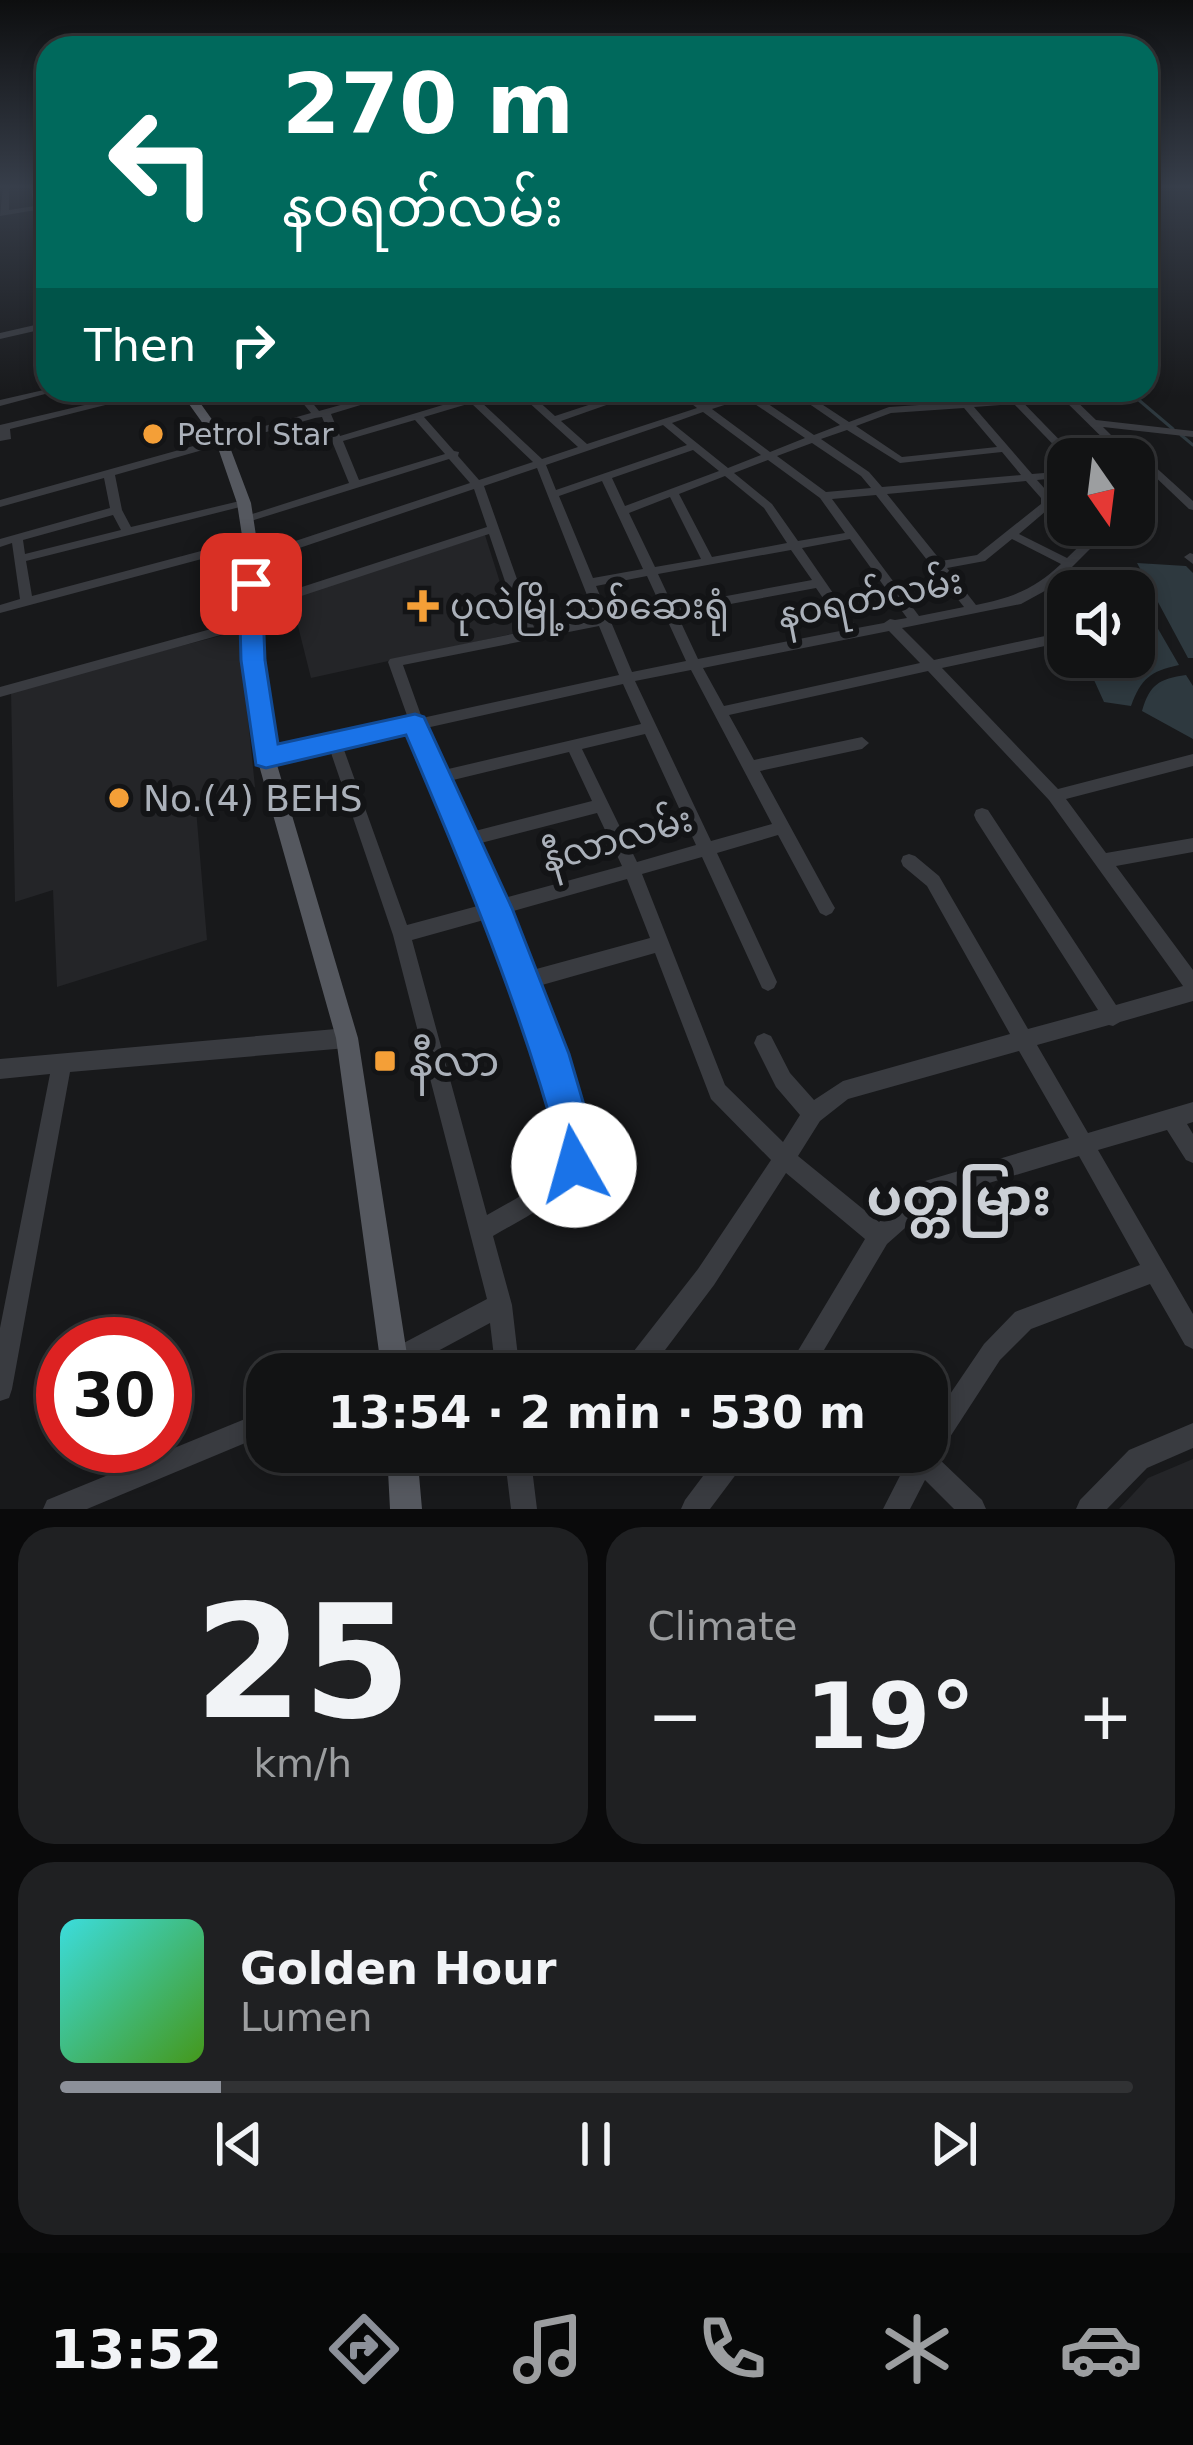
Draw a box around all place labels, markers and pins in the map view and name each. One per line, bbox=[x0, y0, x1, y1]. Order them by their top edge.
place label: Petrol Star bbox=[177, 417, 334, 452]
marker: Petrol Star bbox=[140, 421, 166, 447]
pin bbox=[200, 533, 302, 635]
place label: ပုလဲမြို့သစ်ဆေးရုံ bbox=[450, 582, 729, 636]
marker: ပုလဲမြို့သစ်ဆေးရုံ bbox=[407, 590, 439, 622]
place label: No.(4) BEHS bbox=[143, 778, 363, 819]
marker: No.(4) BEHS bbox=[106, 785, 132, 811]
place label: နီလာ bbox=[409, 1034, 499, 1096]
marker: နီလာ bbox=[372, 1048, 398, 1074]

